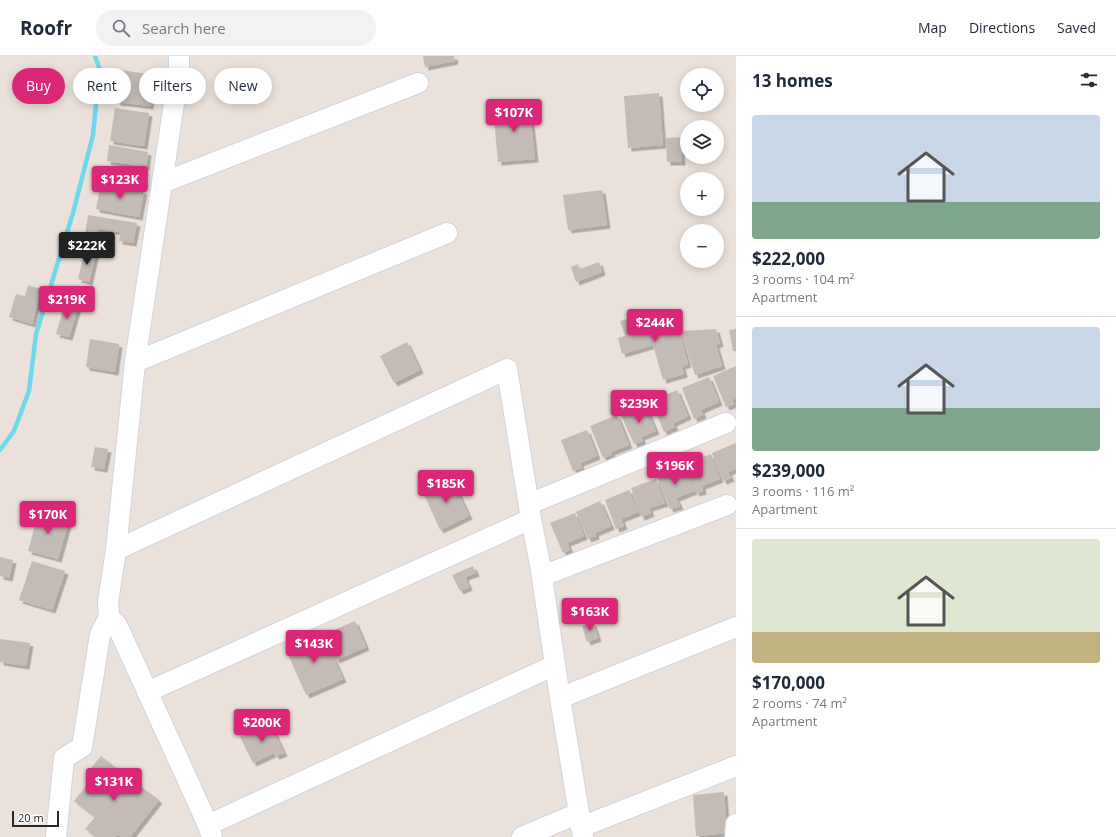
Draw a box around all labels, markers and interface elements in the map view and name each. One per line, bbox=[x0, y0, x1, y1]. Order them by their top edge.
search box bbox=[96, 10, 376, 46]
text: Roofr bbox=[20, 15, 72, 41]
icon: search bbox=[110, 17, 132, 39]
text: Search here bbox=[142, 18, 226, 38]
text: Map bbox=[918, 18, 947, 37]
text: Directions bbox=[969, 18, 1035, 37]
text: Saved bbox=[1057, 18, 1096, 37]
chip: Buy bbox=[12, 68, 65, 104]
chip: Rent bbox=[73, 68, 131, 104]
chip: Filters bbox=[139, 68, 206, 104]
chip: New bbox=[214, 68, 272, 104]
map controls bbox=[680, 68, 724, 268]
button: locate bbox=[680, 68, 724, 112]
text: 13 homes bbox=[752, 69, 833, 92]
icon: filters bbox=[1078, 69, 1100, 91]
pin: $107K bbox=[486, 99, 542, 133]
text: $107K bbox=[495, 103, 533, 121]
button: layers bbox=[680, 120, 724, 164]
icon: home bbox=[890, 141, 962, 213]
pin: $123K bbox=[92, 166, 148, 200]
text: $123K bbox=[101, 170, 139, 188]
button: + bbox=[680, 172, 724, 216]
button: − bbox=[680, 224, 724, 268]
pin: $222K bbox=[59, 232, 115, 266]
text: $222K bbox=[68, 236, 106, 254]
text: $222,000 bbox=[752, 247, 825, 270]
text: 3 rooms · 104 m² bbox=[752, 270, 854, 288]
pin: $219K bbox=[39, 286, 95, 320]
text: Apartment bbox=[752, 288, 817, 306]
text: $219K bbox=[48, 290, 86, 308]
pin: $244K bbox=[627, 309, 683, 343]
text: $244K bbox=[636, 313, 674, 331]
icon: home bbox=[890, 353, 962, 425]
pin: $239K bbox=[611, 390, 667, 424]
text: $239K bbox=[620, 394, 658, 412]
pin: $196K bbox=[647, 452, 703, 486]
text: $196K bbox=[656, 456, 694, 474]
text: $239,000 bbox=[752, 459, 825, 482]
pin: $185K bbox=[418, 470, 474, 504]
text: $185K bbox=[427, 474, 465, 492]
text: 3 rooms · 116 m² bbox=[752, 482, 854, 500]
text: Apartment bbox=[752, 500, 817, 518]
pin: $170K bbox=[20, 501, 76, 535]
text: $170K bbox=[29, 505, 67, 523]
icon: home bbox=[890, 565, 962, 637]
pin: $163K bbox=[562, 598, 618, 632]
text: $163K bbox=[571, 602, 609, 620]
pin: $143K bbox=[286, 630, 342, 664]
text: $143K bbox=[295, 634, 333, 652]
text: $170,000 bbox=[752, 671, 825, 694]
text: 2 rooms · 74 m² bbox=[752, 694, 847, 712]
pin: $200K bbox=[234, 709, 290, 743]
text: Apartment bbox=[752, 712, 817, 730]
text: $200K bbox=[243, 713, 281, 731]
pin: $131K bbox=[86, 768, 142, 802]
text: $131K bbox=[95, 772, 133, 790]
scale bar bbox=[12, 809, 59, 828]
text: 20 m bbox=[18, 810, 44, 825]

